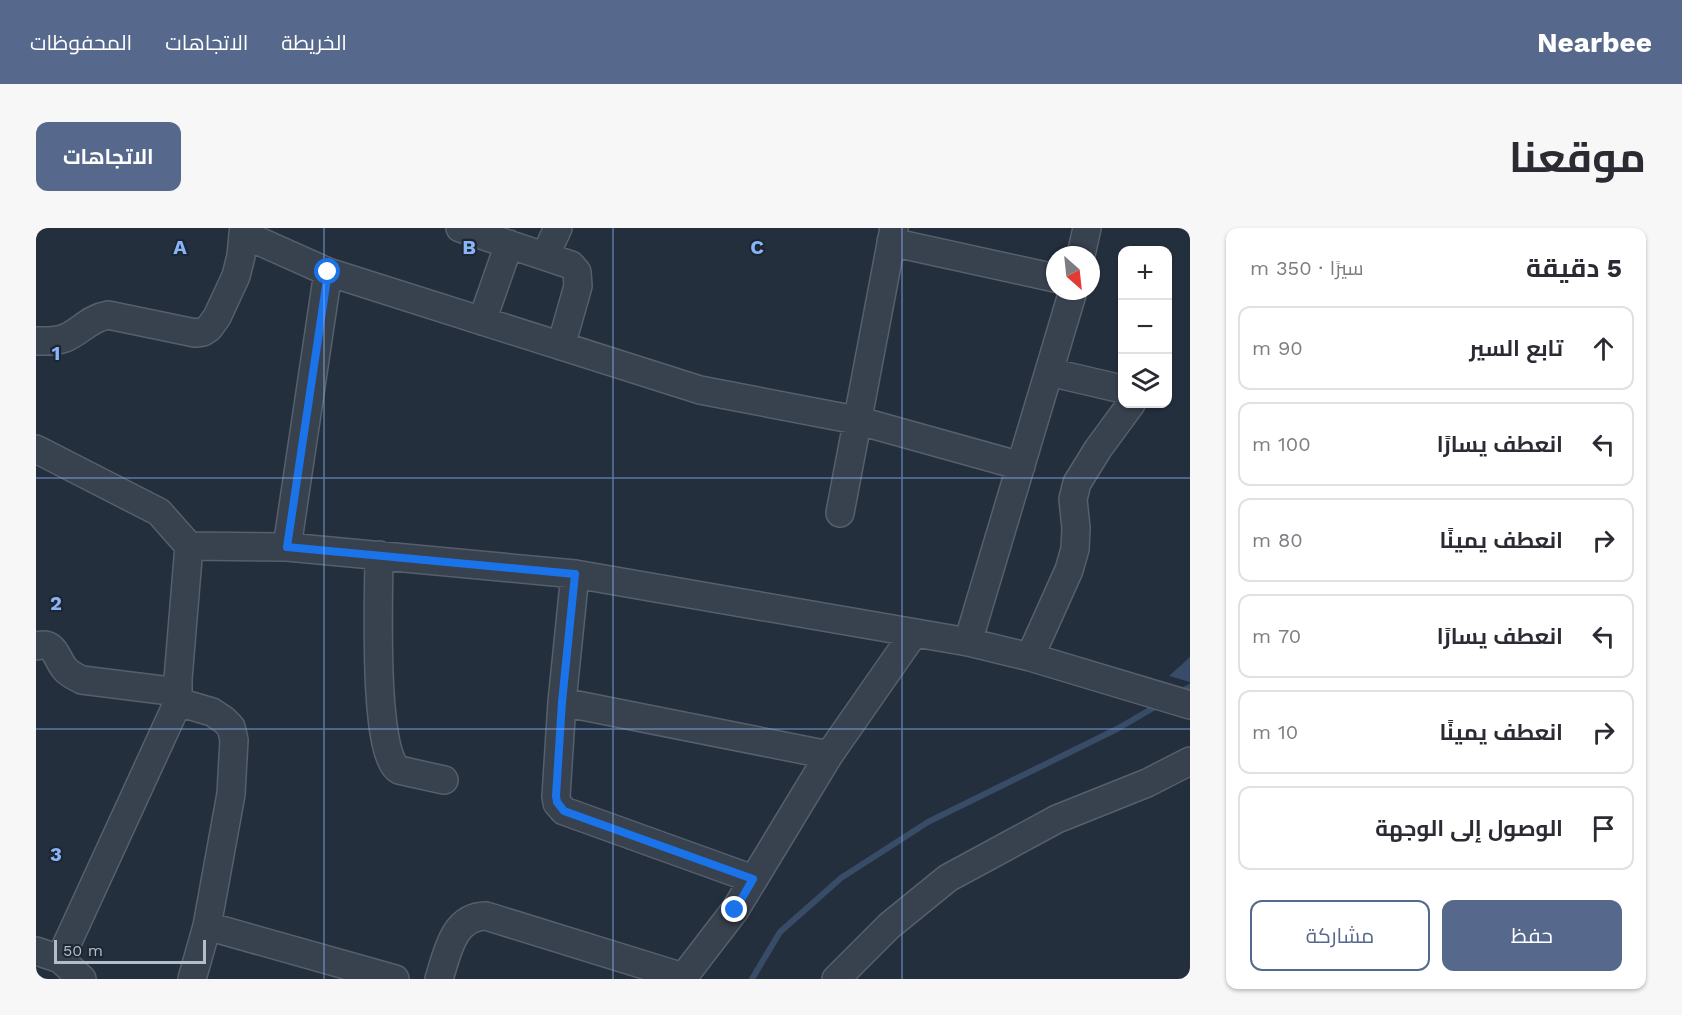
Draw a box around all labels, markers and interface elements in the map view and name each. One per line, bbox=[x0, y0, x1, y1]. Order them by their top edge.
text: Nearbee bbox=[1537, 26, 1652, 59]
text: المحفوظات bbox=[30, 30, 132, 55]
text: الاتجاهات bbox=[165, 30, 248, 55]
text: الخريطة bbox=[281, 30, 347, 55]
button: الاتجاهات bbox=[36, 122, 181, 191]
text: موقعنا bbox=[1509, 133, 1646, 182]
text: A bbox=[173, 235, 187, 259]
text: B bbox=[462, 235, 476, 259]
text: C bbox=[750, 235, 764, 259]
north arrow bbox=[1046, 246, 1100, 300]
map controls bbox=[1118, 246, 1172, 408]
button: + bbox=[1118, 246, 1172, 300]
text: 5 دقيقة bbox=[1526, 253, 1622, 283]
text: سيرًا · 350 m bbox=[1250, 256, 1364, 280]
route start bbox=[314, 258, 340, 284]
button: − bbox=[1118, 300, 1172, 354]
icon: ahead bbox=[1587, 332, 1620, 365]
text: 90 m bbox=[1252, 336, 1303, 360]
text: تابع السير bbox=[1469, 336, 1563, 361]
text: 1 bbox=[52, 341, 60, 365]
button: layers bbox=[1118, 354, 1172, 408]
icon: left bbox=[1587, 428, 1620, 461]
text: 100 m bbox=[1252, 432, 1311, 456]
text: انعطف يسارًا bbox=[1437, 432, 1563, 457]
icon: right bbox=[1587, 524, 1620, 557]
text: 80 m bbox=[1252, 528, 1303, 552]
text: انعطف يمينًا bbox=[1439, 528, 1563, 553]
text: 2 bbox=[50, 591, 62, 615]
icon: left bbox=[1587, 620, 1620, 653]
text: 70 m bbox=[1252, 624, 1301, 648]
text: انعطف يسارًا bbox=[1437, 624, 1563, 649]
icon: right bbox=[1587, 716, 1620, 749]
text: 10 m bbox=[1252, 720, 1298, 744]
text: انعطف يمينًا bbox=[1439, 720, 1563, 745]
icon: arrive bbox=[1587, 812, 1620, 845]
text: الوصول إلى الوجهة bbox=[1375, 816, 1563, 841]
text: 3 bbox=[50, 842, 62, 866]
route end bbox=[721, 896, 747, 922]
button: مشاركة bbox=[1250, 900, 1430, 971]
button: حفظ bbox=[1442, 900, 1622, 971]
scale bar bbox=[54, 937, 206, 964]
text: 50 m bbox=[63, 941, 103, 960]

